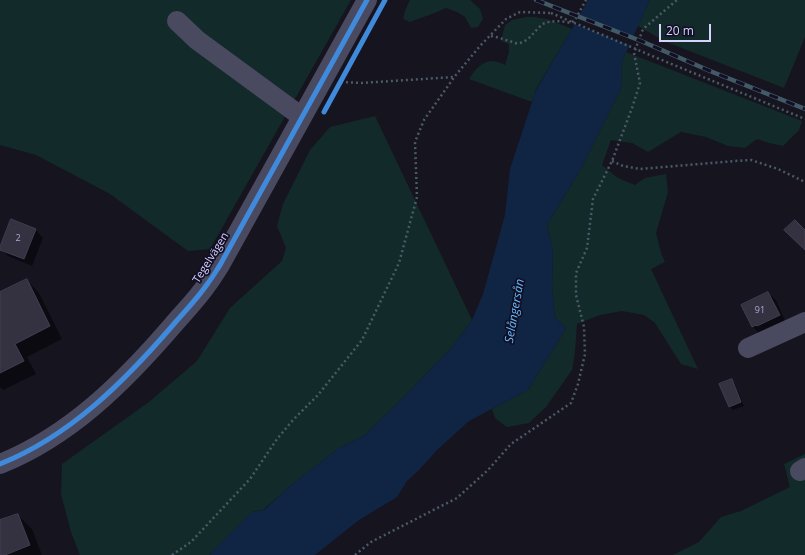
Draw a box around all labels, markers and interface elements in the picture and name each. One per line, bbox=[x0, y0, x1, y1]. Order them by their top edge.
scale bar bbox=[661, 16, 713, 42]
text: 20 m bbox=[666, 22, 694, 39]
street label: Tegelvägen bbox=[190, 230, 232, 286]
house number: 2 bbox=[15, 233, 21, 243]
water label: Selångersån bbox=[502, 278, 528, 344]
house number: 91 bbox=[755, 305, 765, 315]

